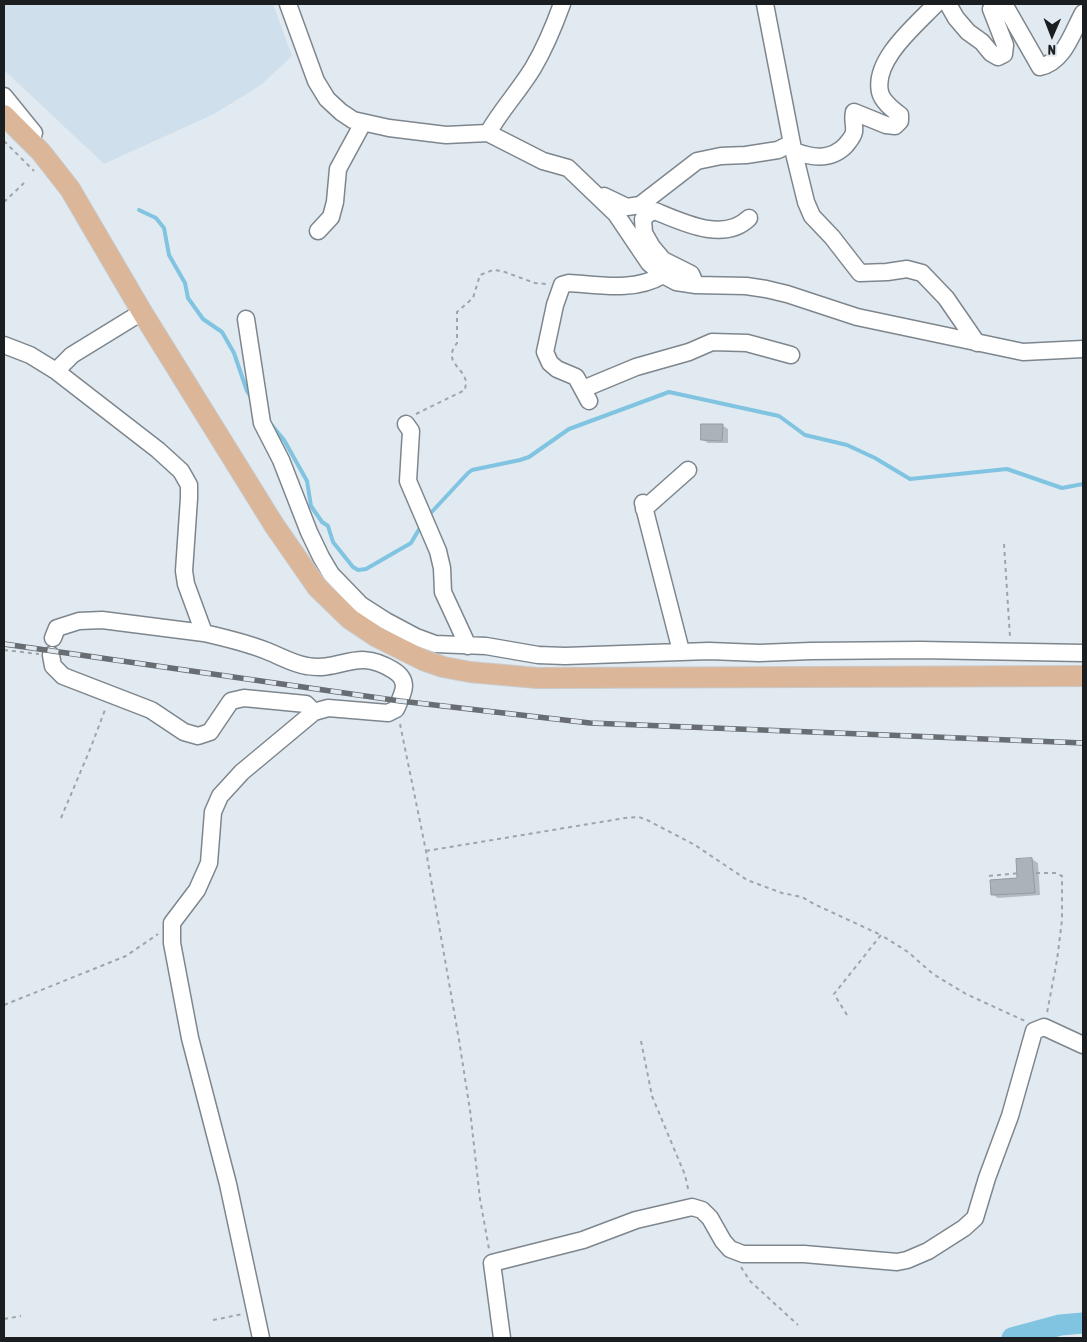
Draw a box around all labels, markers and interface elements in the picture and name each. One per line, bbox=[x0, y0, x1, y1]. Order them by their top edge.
north arrow bbox=[1027, 10, 1077, 60]
text: N bbox=[1047, 42, 1056, 58]

